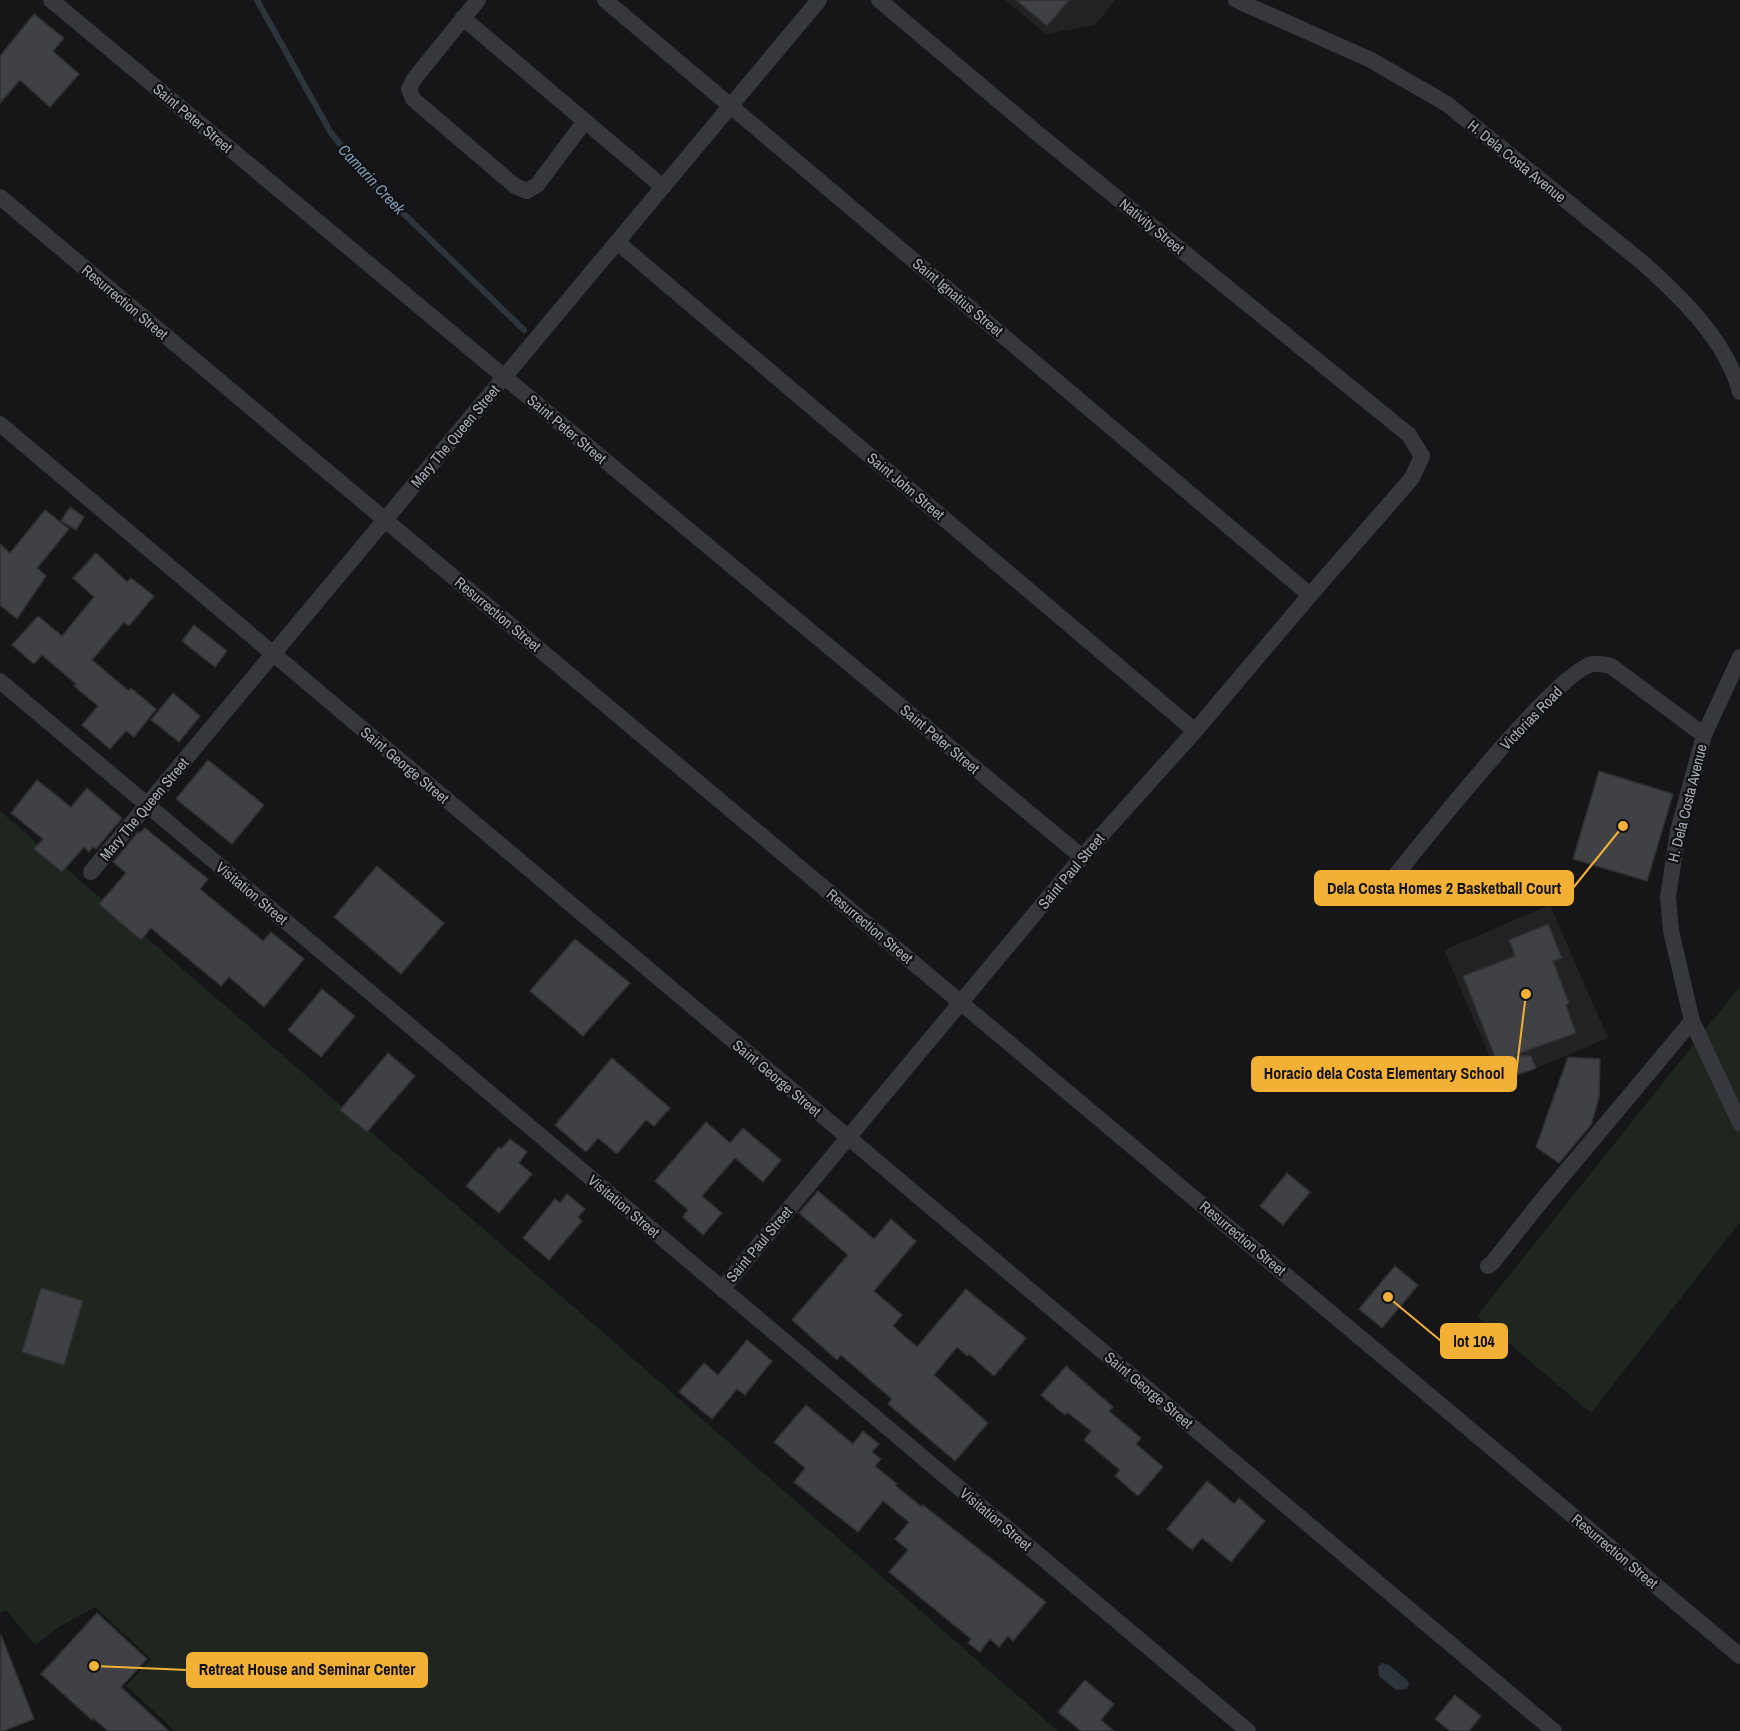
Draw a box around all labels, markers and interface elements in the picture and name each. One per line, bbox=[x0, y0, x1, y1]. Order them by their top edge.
street label: Saint Peter Street bbox=[149, 79, 238, 158]
street label: H. Dela Costa Avenue bbox=[1463, 115, 1571, 207]
water label: Camarin Creek bbox=[334, 139, 411, 219]
street label: Nativity Street bbox=[1115, 193, 1189, 259]
street label: Saint Ignatius Street bbox=[908, 253, 1008, 341]
street label: Resurrection Street bbox=[77, 260, 173, 345]
street label: Mary The Queen Street bbox=[406, 380, 505, 492]
street label: Saint Peter Street bbox=[523, 390, 612, 469]
street label: Saint John Street bbox=[863, 447, 950, 525]
street label: Resurrection Street bbox=[450, 572, 546, 657]
street label: Victorias Road bbox=[1495, 682, 1567, 754]
street label: Saint Peter Street bbox=[896, 700, 985, 779]
street label: Saint George Street bbox=[356, 722, 454, 809]
street label: H. Dela Costa Avenue bbox=[1662, 742, 1712, 864]
street label: Mary The Queen Street bbox=[95, 753, 194, 865]
street label: Saint Paul Street bbox=[1033, 828, 1109, 913]
street label: Visitation Street bbox=[212, 857, 293, 930]
callout: Dela Costa Homes 2 Basketball Court bbox=[1315, 871, 1573, 905]
text: Dela Costa Homes 2 Basketball Court bbox=[1327, 877, 1562, 899]
street label: Resurrection Street bbox=[822, 884, 918, 969]
street label: Saint George Street bbox=[728, 1035, 826, 1122]
callout: Horacio dela Costa Elementary School bbox=[1252, 1057, 1516, 1091]
text: Horacio dela Costa Elementary School bbox=[1264, 1062, 1504, 1084]
street label: Visitation Street bbox=[584, 1170, 665, 1243]
street label: Resurrection Street bbox=[1195, 1196, 1291, 1281]
street label: Saint Paul Street bbox=[721, 1201, 797, 1286]
callout: lot 104 bbox=[1441, 1324, 1507, 1358]
text: lot 104 bbox=[1453, 1330, 1495, 1352]
street label: Saint George Street bbox=[1100, 1347, 1198, 1434]
street label: Visitation Street bbox=[956, 1483, 1037, 1556]
street label: Resurrection Street bbox=[1567, 1509, 1663, 1594]
callout: Retreat House and Seminar Center bbox=[187, 1653, 427, 1687]
text: Retreat House and Seminar Center bbox=[199, 1658, 416, 1680]

